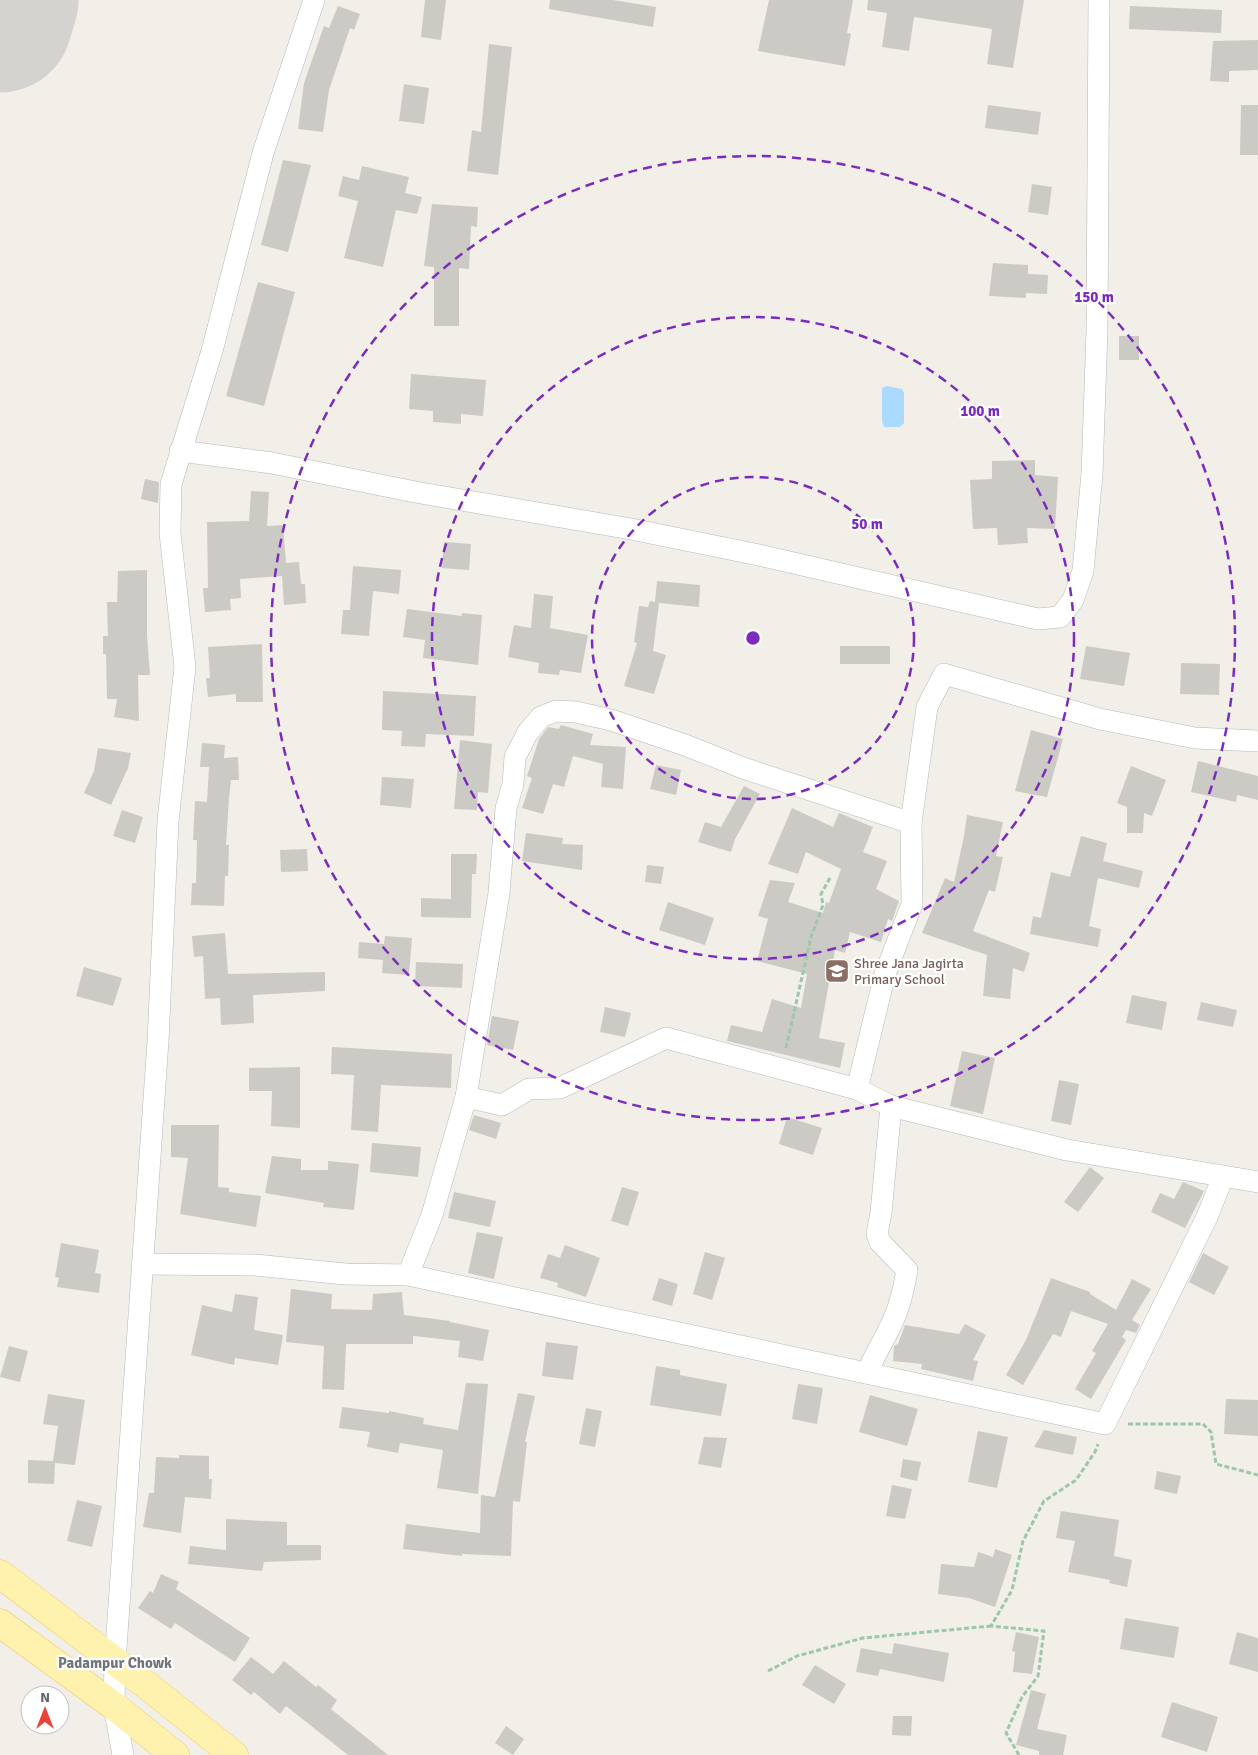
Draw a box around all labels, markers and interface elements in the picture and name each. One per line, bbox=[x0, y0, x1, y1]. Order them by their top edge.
text: 150 m bbox=[1074, 288, 1114, 306]
text: 100 m bbox=[960, 402, 1000, 420]
text: 50 m bbox=[851, 515, 883, 533]
centre of rings bbox=[744, 629, 762, 647]
place label: Shree Jana Jagirta Primary School bbox=[854, 955, 964, 988]
school or university icon: Shree Jana Jagirta Primary School bbox=[824, 958, 850, 984]
district label: Padampur Chowk bbox=[58, 1654, 172, 1672]
north arrow bbox=[20, 1685, 70, 1735]
text: N bbox=[40, 1689, 50, 1706]

